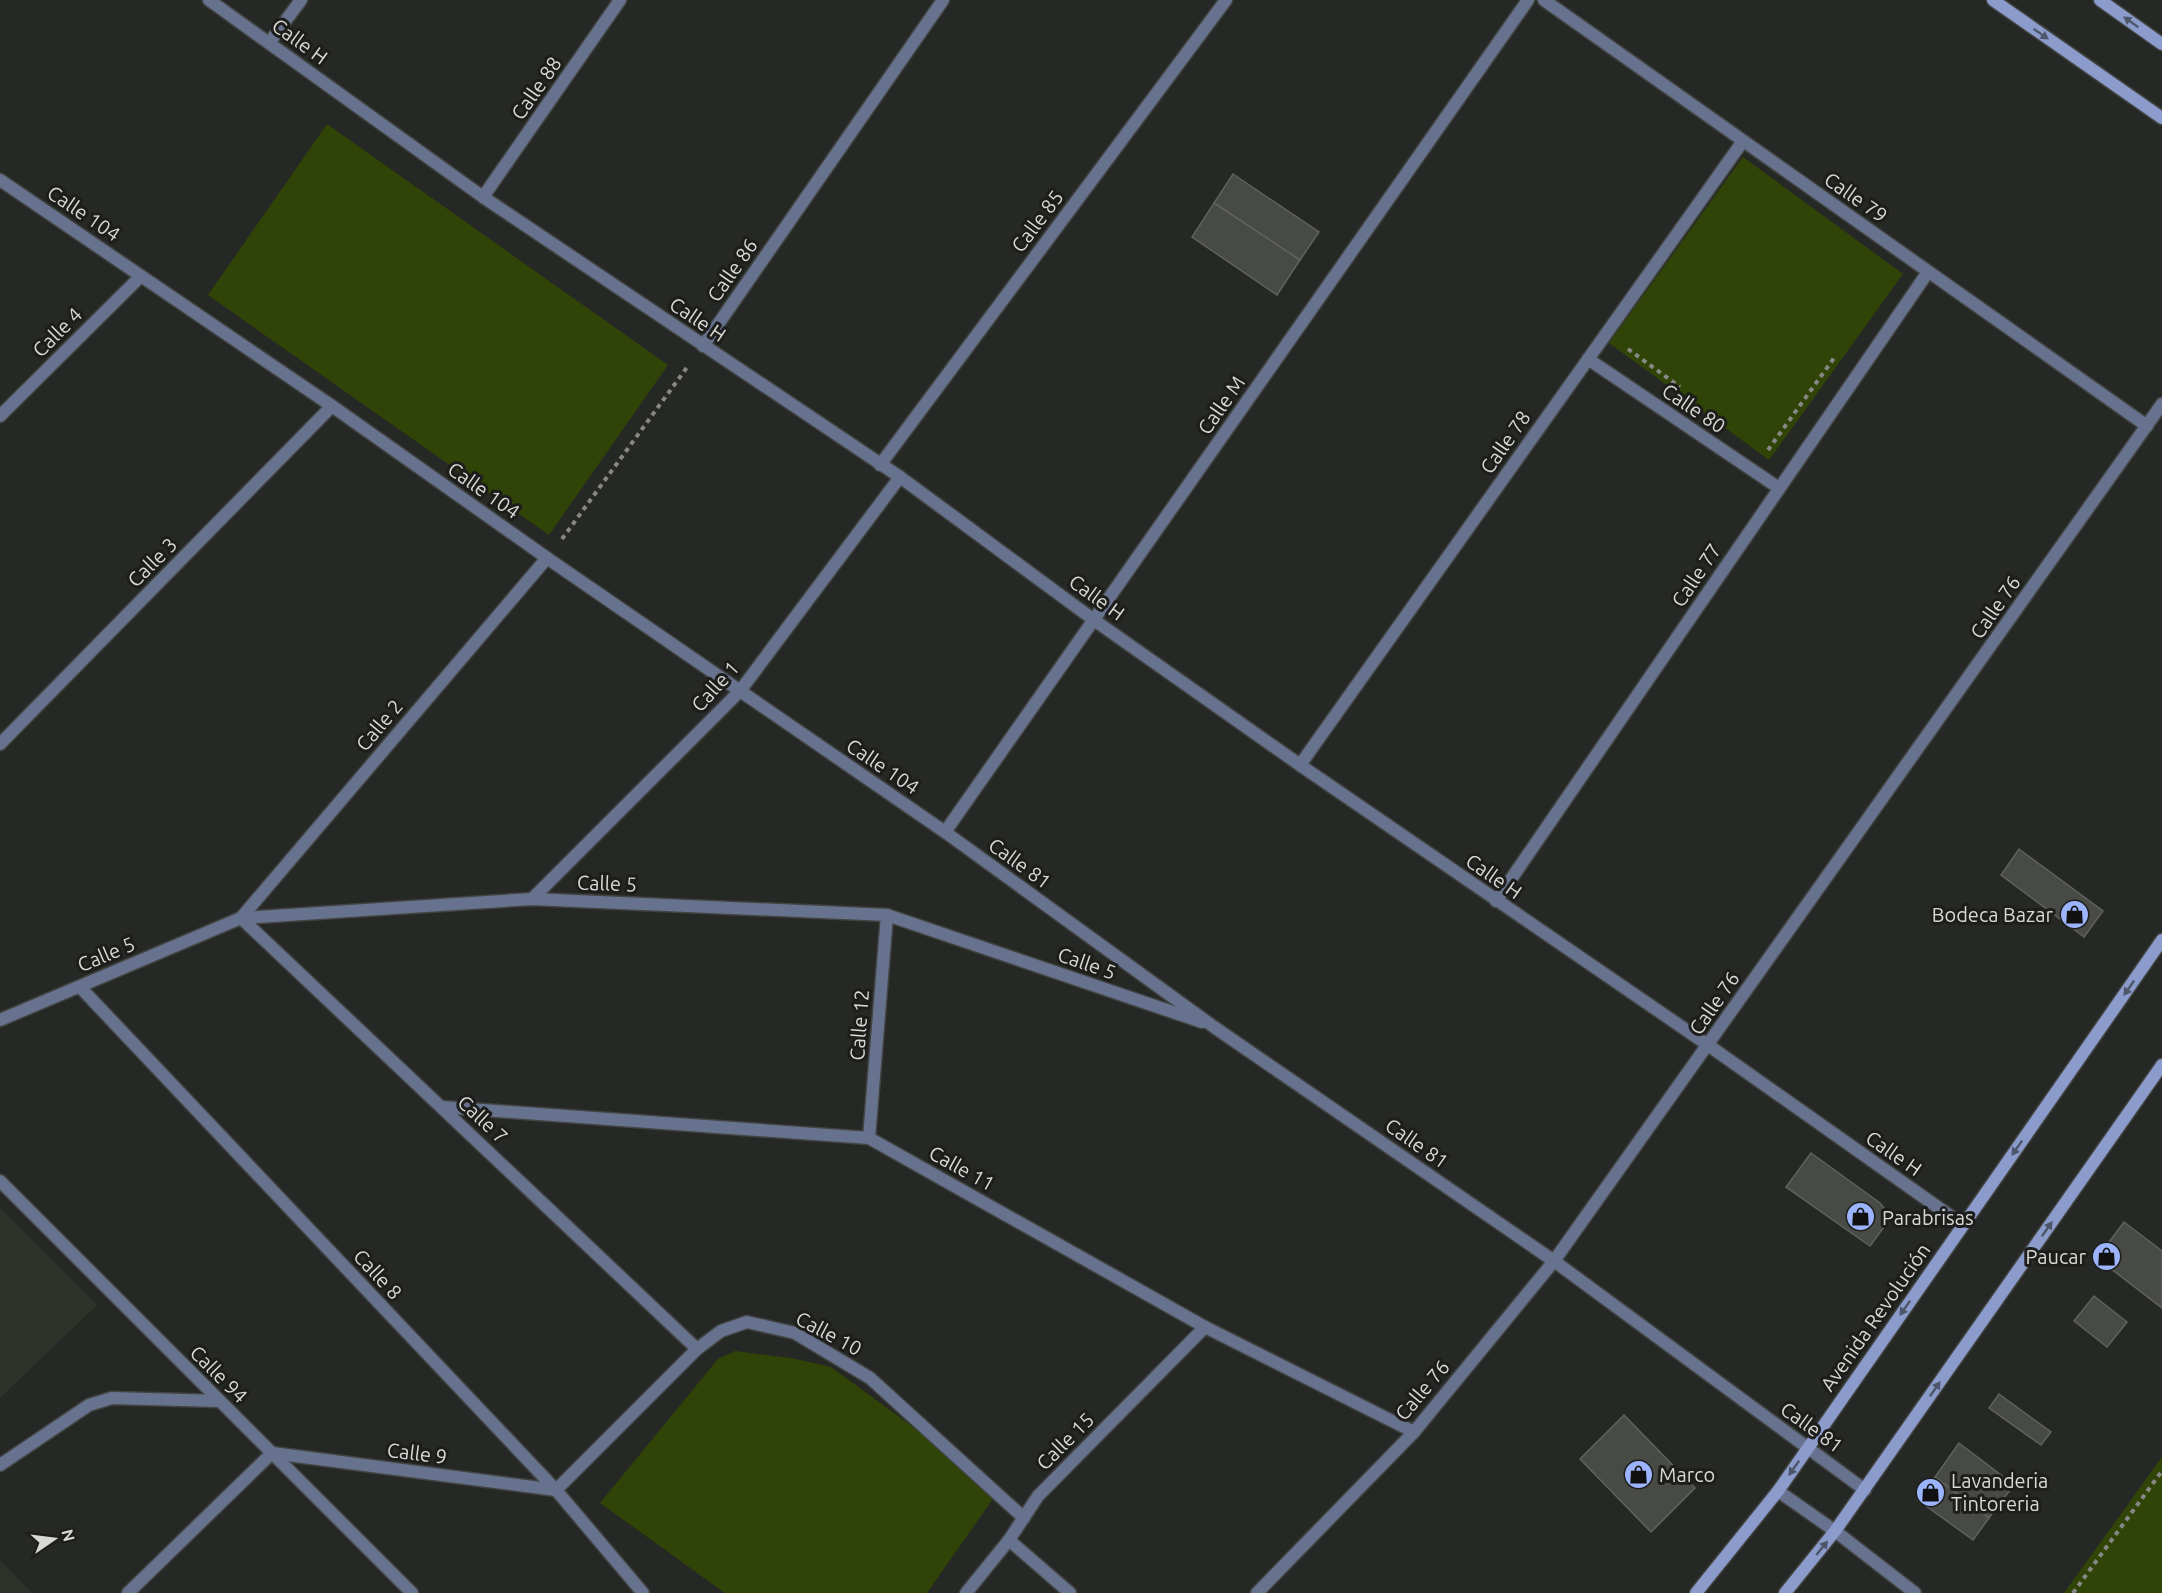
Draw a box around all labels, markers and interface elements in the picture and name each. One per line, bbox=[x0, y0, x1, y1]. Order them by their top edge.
street label: Calle H bbox=[268, 13, 332, 69]
one-way arrow bbox=[2123, 17, 2139, 28]
one-way arrow bbox=[2033, 27, 2048, 39]
street label: Calle 88 bbox=[506, 52, 566, 124]
street label: Calle 79 bbox=[1820, 167, 1892, 227]
street label: Calle 104 bbox=[43, 180, 125, 246]
street label: Calle 85 bbox=[1006, 186, 1068, 256]
street label: Calle 86 bbox=[702, 234, 762, 306]
street label: Calle H bbox=[666, 292, 730, 346]
street label: Calle 4 bbox=[28, 303, 86, 361]
street label: Calle M bbox=[1193, 371, 1249, 439]
street label: Calle 80 bbox=[1658, 379, 1730, 437]
street label: Calle 78 bbox=[1475, 406, 1535, 478]
street label: Calle 104 bbox=[444, 457, 524, 523]
street label: Calle 3 bbox=[123, 533, 181, 591]
street label: Calle 77 bbox=[1667, 539, 1725, 611]
street label: Calle H bbox=[1065, 569, 1129, 625]
street label: Calle 76 bbox=[1965, 571, 2025, 643]
street label: Calle 1 bbox=[686, 656, 744, 716]
street label: Calle 2 bbox=[351, 695, 407, 755]
street label: Calle 104 bbox=[842, 733, 924, 799]
street label: Calle 81 bbox=[984, 833, 1056, 893]
street label: Calle H bbox=[1462, 849, 1526, 903]
street label: Calle 5 bbox=[577, 870, 637, 896]
shop icon: Bodeca Bazar bbox=[2058, 898, 2090, 930]
place label: Bodeca Bazar bbox=[1932, 903, 2053, 926]
street label: Calle 5 bbox=[74, 932, 138, 976]
street label: Calle 5 bbox=[1055, 942, 1119, 984]
street label: Calle 76 bbox=[1684, 967, 1744, 1039]
one-way arrow bbox=[2123, 979, 2135, 995]
street label: Calle 12 bbox=[845, 989, 873, 1061]
street label: Calle 7 bbox=[453, 1090, 513, 1148]
street label: Calle 81 bbox=[1381, 1113, 1453, 1173]
street label: Calle H bbox=[1862, 1126, 1926, 1180]
one-way arrow bbox=[2011, 1139, 2023, 1155]
street label: Calle 11 bbox=[925, 1141, 999, 1195]
shop icon: Parabrisas bbox=[1845, 1201, 1877, 1233]
place label: Parabrisas bbox=[1882, 1206, 1974, 1229]
one-way arrow bbox=[2041, 1222, 2053, 1238]
street label: Avenida Revolución bbox=[1815, 1239, 1935, 1395]
shop icon: Paucar bbox=[2091, 1240, 2123, 1272]
street label: Calle 8 bbox=[349, 1244, 407, 1304]
place label: Paucar bbox=[2025, 1245, 2086, 1268]
one-way arrow bbox=[1899, 1299, 1911, 1315]
street label: Calle 10 bbox=[792, 1306, 866, 1360]
street label: Calle 94 bbox=[186, 1341, 252, 1407]
street label: Calle 76 bbox=[1390, 1355, 1454, 1425]
one-way arrow bbox=[1929, 1381, 1941, 1397]
street label: Calle 81 bbox=[1776, 1397, 1848, 1457]
street label: Calle 15 bbox=[1032, 1408, 1098, 1474]
street label: Calle 9 bbox=[386, 1438, 448, 1468]
shop icon: Marco bbox=[1622, 1458, 1654, 1490]
one-way arrow bbox=[1788, 1459, 1800, 1475]
place label: Marco bbox=[1659, 1463, 1715, 1486]
place label: Lavanderia Tintoreria bbox=[1951, 1469, 2048, 1515]
shop icon: Lavanderia Tintoreria bbox=[1914, 1476, 1946, 1508]
north arrow bbox=[24, 1509, 84, 1569]
text: N bbox=[58, 1527, 79, 1543]
one-way arrow bbox=[1815, 1540, 1828, 1555]

